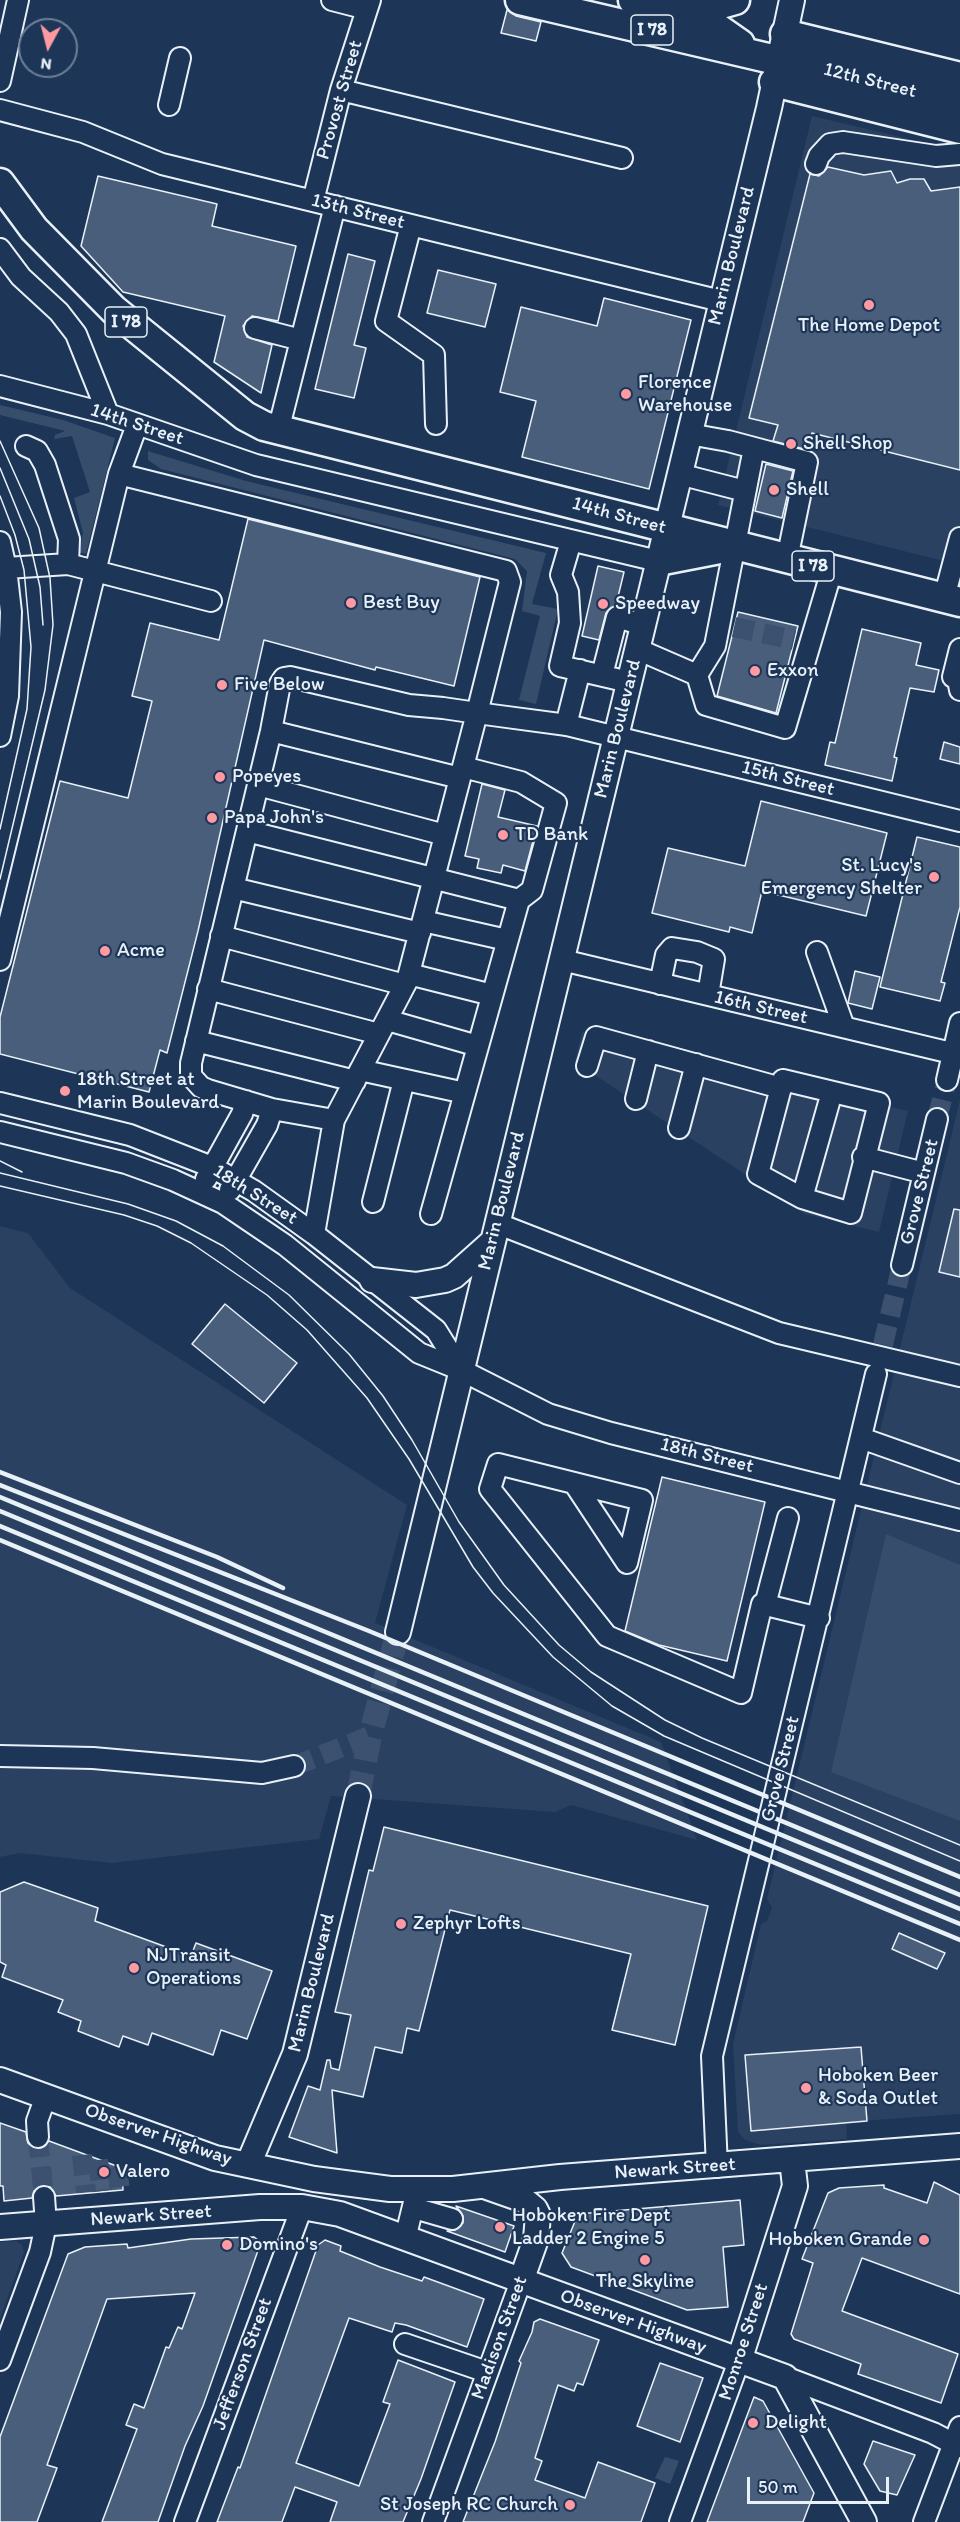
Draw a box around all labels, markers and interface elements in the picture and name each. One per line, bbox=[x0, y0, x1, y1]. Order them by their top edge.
road number: I 78 bbox=[631, 15, 673, 45]
north arrow bbox=[18, 18, 78, 78]
street label: Provost Street bbox=[312, 38, 368, 162]
text: N bbox=[39, 54, 53, 74]
street label: 12th Street bbox=[821, 58, 919, 104]
street label: Marin Boulevard bbox=[703, 184, 761, 328]
street label: 13th Street bbox=[309, 189, 407, 235]
marker: The Home Depot bbox=[862, 298, 876, 312]
road number: I 78 bbox=[105, 307, 147, 337]
place label: The Home Depot bbox=[798, 314, 940, 338]
place label: Florence Warehouse bbox=[638, 371, 732, 418]
marker: Florence Warehouse bbox=[619, 387, 633, 401]
street label: 14th Street bbox=[87, 399, 187, 451]
place label: Shell Shop bbox=[803, 432, 892, 456]
marker: Shell Shop bbox=[784, 437, 798, 451]
place label: Shell bbox=[786, 478, 829, 502]
marker: Shell bbox=[767, 483, 781, 497]
street label: 14th Street bbox=[569, 492, 669, 540]
road number: I 78 bbox=[792, 551, 834, 581]
place label: Best Buy bbox=[363, 591, 440, 615]
place label: Speedway bbox=[615, 592, 700, 616]
marker: Best Buy bbox=[344, 596, 358, 610]
marker: Speedway bbox=[596, 597, 610, 611]
street label: Marin Boulevard bbox=[589, 657, 647, 801]
place label: Exxon bbox=[767, 659, 819, 683]
marker: Exxon bbox=[748, 664, 762, 678]
place label: Five Below bbox=[234, 673, 325, 697]
marker: Five Below bbox=[215, 678, 229, 692]
street label: 15th Street bbox=[739, 756, 837, 802]
place label: Popeyes bbox=[232, 765, 301, 789]
marker: Popeyes bbox=[213, 770, 227, 784]
place label: Papa John's bbox=[224, 806, 324, 830]
marker: Papa John's bbox=[205, 811, 219, 825]
place label: TD Bank bbox=[515, 823, 588, 847]
marker: TD Bank bbox=[496, 828, 510, 842]
place label: St. Lucy's Emergency Shelter bbox=[761, 854, 922, 901]
marker: St. Lucy's Emergency Shelter bbox=[927, 870, 941, 884]
place label: Acme bbox=[117, 939, 165, 963]
marker: Acme bbox=[98, 944, 112, 958]
street label: 16th Street bbox=[712, 986, 810, 1030]
place label: 18th Street at Marin Boulevard bbox=[77, 1068, 219, 1115]
marker: 18th Street at Marin Boulevard bbox=[58, 1084, 72, 1098]
street label: Marin Boulevard bbox=[473, 1129, 531, 1273]
street label: Grove Street bbox=[895, 1137, 945, 1247]
street label: 18th Street bbox=[208, 1160, 302, 1230]
street label: 18th Street bbox=[658, 1433, 756, 1479]
street label: Grove Street bbox=[756, 1714, 806, 1824]
street label: Marin Boulevard bbox=[283, 1911, 341, 2055]
place label: Zephyr Lofts bbox=[413, 1912, 521, 1936]
marker: Zephyr Lofts bbox=[394, 1917, 408, 1931]
place label: NJTransit Operations bbox=[146, 1944, 241, 1991]
marker: NJTransit Operations bbox=[127, 1961, 141, 1975]
place label: Hoboken Beer & Soda Outlet bbox=[818, 2064, 938, 2111]
marker: Hoboken Beer & Soda Outlet bbox=[799, 2081, 813, 2095]
street label: Observer Highway bbox=[81, 2099, 235, 2171]
street label: Newark Street bbox=[613, 2153, 737, 2185]
place label: Valero bbox=[116, 2160, 170, 2184]
marker: Valero bbox=[97, 2165, 111, 2179]
street label: Newark Street bbox=[89, 2200, 213, 2232]
place label: Hoboken Fire Dept Ladder 2 Engine 5 bbox=[512, 2204, 670, 2251]
marker: Hoboken Fire Dept Ladder 2 Engine 5 bbox=[493, 2220, 507, 2234]
place label: Hoboken Grande bbox=[768, 2228, 912, 2252]
place label: Domino's bbox=[239, 2233, 318, 2257]
marker: Hoboken Grande bbox=[917, 2233, 931, 2247]
marker: Domino's bbox=[220, 2238, 234, 2252]
marker: The Skyline bbox=[638, 2253, 652, 2267]
place label: The Skyline bbox=[596, 2270, 694, 2294]
street label: Madison Street bbox=[466, 2273, 534, 2403]
street label: Monroe Street bbox=[714, 2280, 774, 2404]
street label: Observer Highway bbox=[556, 2284, 710, 2360]
street label: Jefferson Street bbox=[208, 2295, 278, 2433]
place label: Delight bbox=[765, 2411, 827, 2435]
marker: Delight bbox=[746, 2416, 760, 2430]
scale bar bbox=[750, 2465, 892, 2503]
text: 50 m bbox=[758, 2476, 798, 2498]
place label: St Joseph RC Church bbox=[380, 2493, 558, 2517]
marker: St Joseph RC Church bbox=[563, 2498, 577, 2512]

